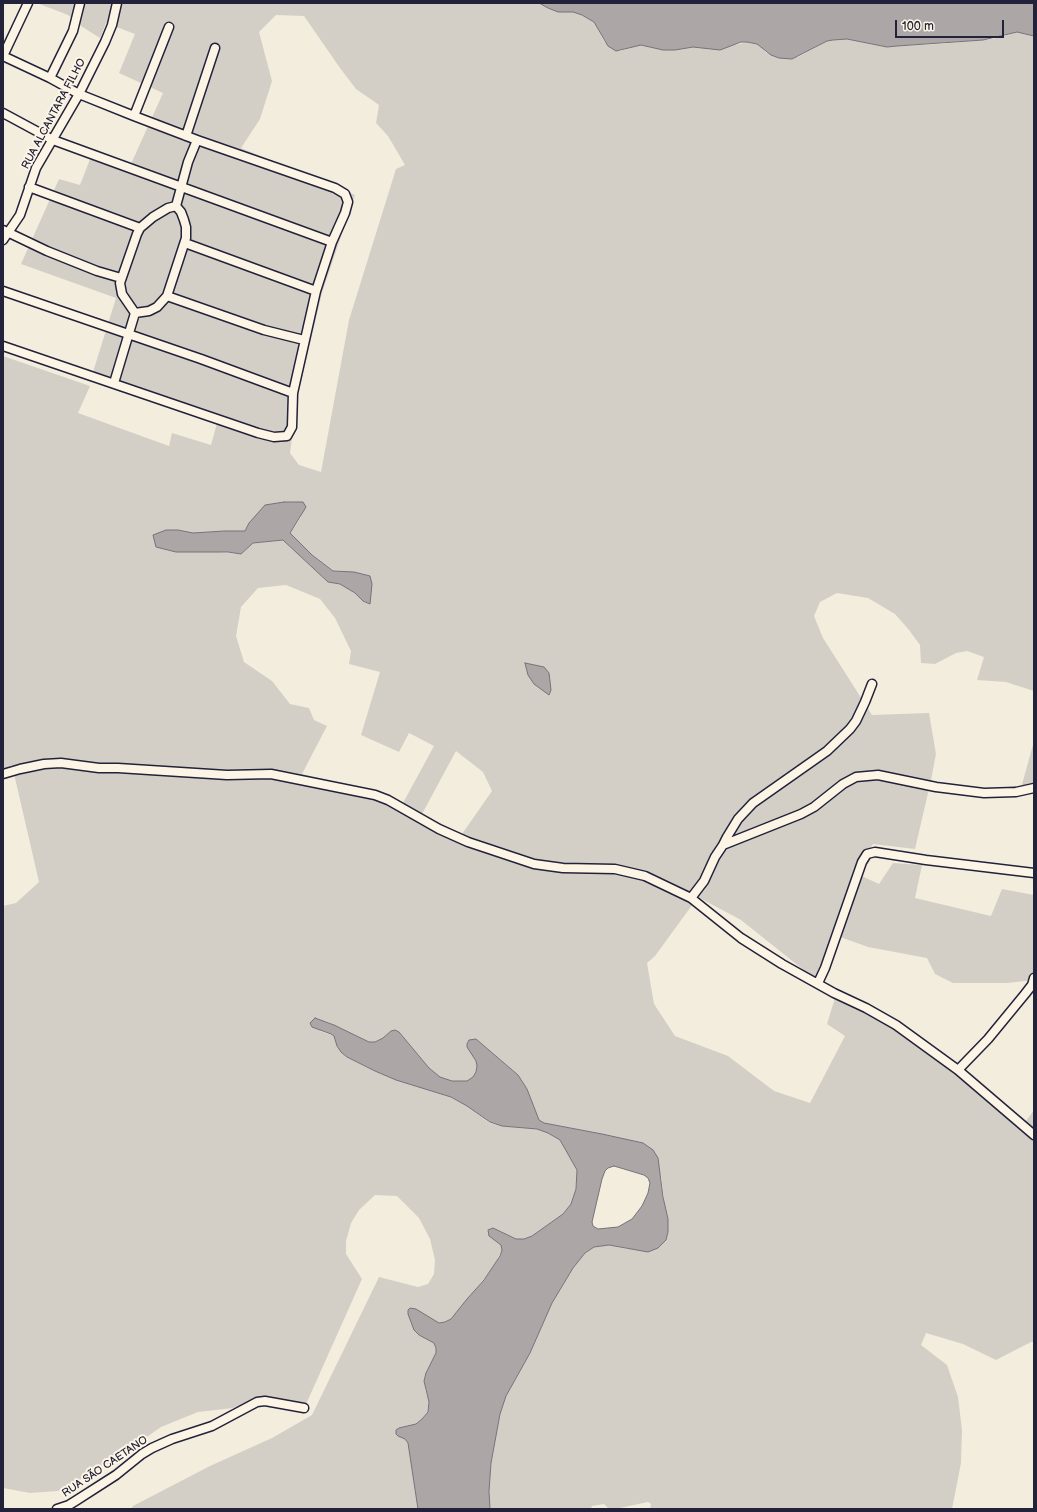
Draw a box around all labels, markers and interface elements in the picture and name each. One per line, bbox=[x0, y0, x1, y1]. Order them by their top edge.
scale bar bbox=[897, 12, 1006, 38]
text: 100 m bbox=[902, 19, 934, 34]
street label: RUA ALCANTARA FILHO bbox=[19, 56, 89, 172]
street label: RUA SÃO CAETANO bbox=[60, 1434, 150, 1500]

